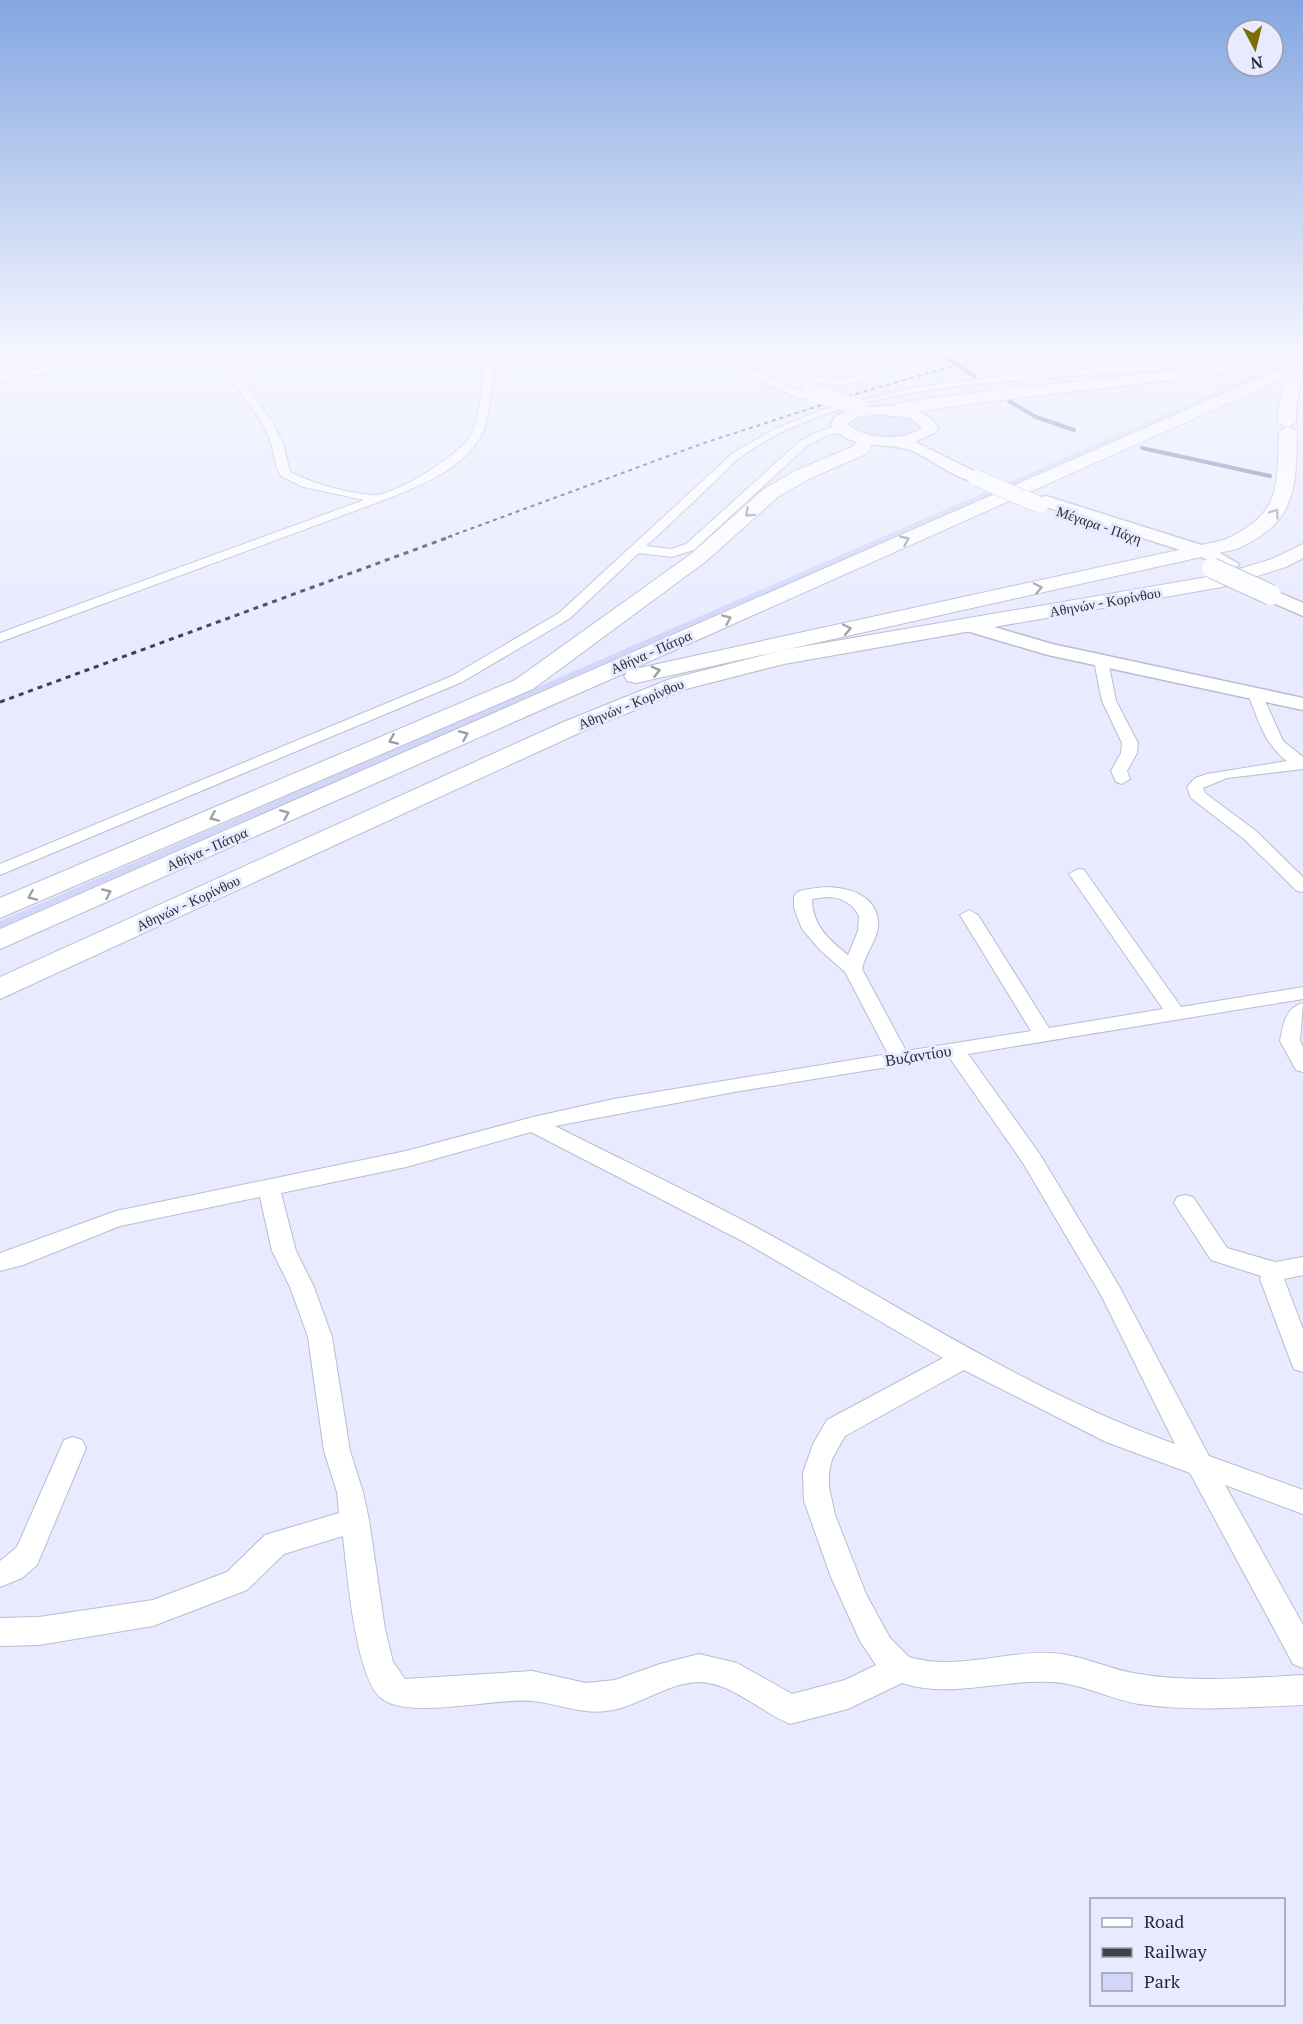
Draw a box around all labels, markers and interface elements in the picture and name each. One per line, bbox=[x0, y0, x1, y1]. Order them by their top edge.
north arrow bbox=[1225, 18, 1285, 78]
text: N bbox=[1249, 51, 1264, 75]
street label: Μέγαρα - Πάχη bbox=[1054, 501, 1144, 548]
one-way arrow bbox=[745, 505, 756, 516]
one-way arrow bbox=[1268, 509, 1279, 520]
one-way arrow bbox=[899, 535, 910, 547]
street label: Αθηνών - Κορίνθου bbox=[1048, 582, 1162, 621]
one-way arrow bbox=[1032, 583, 1042, 596]
one-way arrow bbox=[720, 614, 731, 626]
one-way arrow bbox=[842, 623, 852, 636]
street label: Αθήνα - Πάτρα bbox=[607, 625, 695, 678]
one-way arrow bbox=[650, 666, 661, 678]
street label: Αθηνών - Κορίνθου bbox=[575, 674, 687, 733]
one-way arrow bbox=[457, 731, 468, 743]
one-way arrow bbox=[389, 733, 400, 745]
one-way arrow bbox=[279, 809, 290, 821]
one-way arrow bbox=[210, 810, 221, 822]
street label: Αθήνα - Πάτρα bbox=[163, 822, 251, 875]
street label: Αθηνών - Κορίνθου bbox=[133, 870, 243, 935]
one-way arrow bbox=[101, 888, 112, 900]
one-way arrow bbox=[27, 889, 38, 901]
street label: Βυζαντίου bbox=[883, 1039, 953, 1071]
legend bbox=[1090, 1898, 1285, 2006]
text: Road bbox=[1144, 1909, 1184, 1933]
text: Railway bbox=[1144, 1939, 1208, 1963]
text: Park bbox=[1144, 1969, 1181, 1993]

